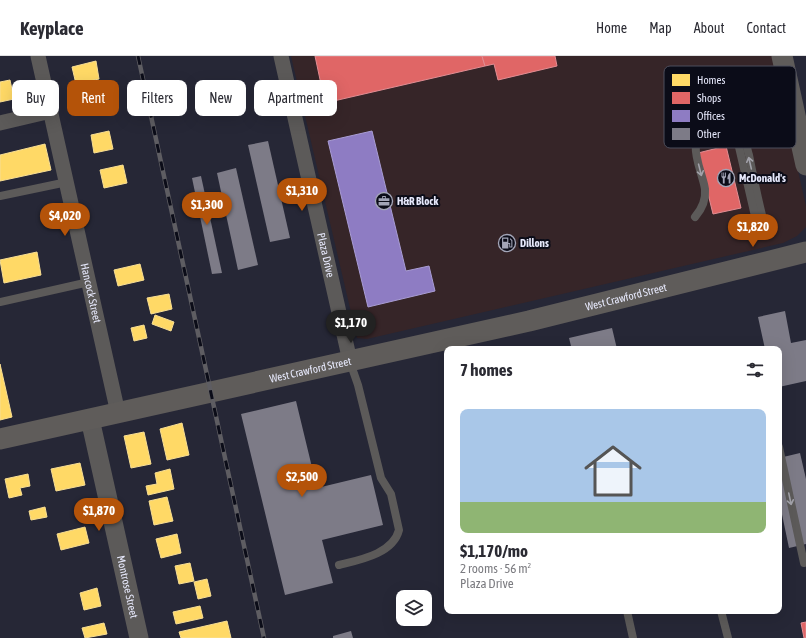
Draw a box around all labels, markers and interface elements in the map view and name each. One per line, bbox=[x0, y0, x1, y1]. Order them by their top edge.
text: Keyplace bbox=[20, 17, 84, 39]
text: Home bbox=[596, 20, 627, 36]
text: Map bbox=[649, 20, 672, 36]
text: About bbox=[694, 20, 725, 36]
text: Contact bbox=[747, 20, 786, 36]
legend bbox=[664, 66, 796, 148]
text: Homes bbox=[697, 74, 725, 86]
chip: Buy bbox=[12, 80, 59, 116]
chip: Rent bbox=[67, 80, 119, 116]
chip: Filters bbox=[127, 80, 187, 116]
chip: New bbox=[195, 80, 246, 116]
chip: Apartment bbox=[254, 80, 337, 116]
text: Shops bbox=[697, 92, 721, 104]
text: Offices bbox=[697, 110, 725, 122]
text: Other bbox=[697, 128, 721, 140]
one-way arrow bbox=[746, 157, 754, 170]
one-way arrow bbox=[697, 163, 705, 176]
restaurant icon: McDonald's bbox=[716, 168, 736, 188]
place label: McDonald's bbox=[739, 172, 786, 184]
pin: $1,310 bbox=[269, 178, 335, 212]
text: $1,310 bbox=[286, 183, 318, 198]
office icon: H&R Block bbox=[374, 191, 394, 211]
pin: $1,300 bbox=[174, 192, 240, 226]
place label: H&R Block bbox=[397, 195, 438, 207]
text: $1,300 bbox=[191, 197, 223, 212]
pin: $4,020 bbox=[32, 203, 98, 237]
text: $4,020 bbox=[49, 208, 81, 223]
pin: $1,820 bbox=[720, 214, 786, 248]
text: $1,820 bbox=[737, 219, 769, 234]
street label: Plaza Drive bbox=[315, 231, 337, 278]
fuel station icon: Dillons bbox=[497, 233, 517, 253]
place label: Dillons bbox=[520, 237, 549, 249]
street label: Hancock Street bbox=[79, 262, 104, 324]
street label: West Crawford Street bbox=[584, 281, 668, 313]
pin: $1,170 bbox=[318, 310, 384, 344]
text: $1,170 bbox=[335, 315, 367, 330]
street label: West Crawford Street bbox=[268, 355, 352, 385]
icon: filters bbox=[744, 359, 766, 381]
text: 7 homes bbox=[460, 360, 513, 380]
icon: home bbox=[577, 435, 649, 507]
pin: $2,500 bbox=[269, 464, 335, 498]
text: $2,500 bbox=[286, 469, 318, 484]
one-way arrow bbox=[787, 492, 795, 505]
pin: $1,870 bbox=[66, 498, 132, 532]
text: $1,870 bbox=[83, 503, 115, 518]
text: $1,170/mo bbox=[460, 541, 528, 561]
street label: Montrose Street bbox=[115, 554, 140, 619]
text: 2 rooms · 56 m² bbox=[460, 561, 531, 576]
text: Plaza Drive bbox=[460, 576, 514, 591]
map controls bbox=[396, 590, 432, 626]
button: layers bbox=[396, 590, 432, 626]

